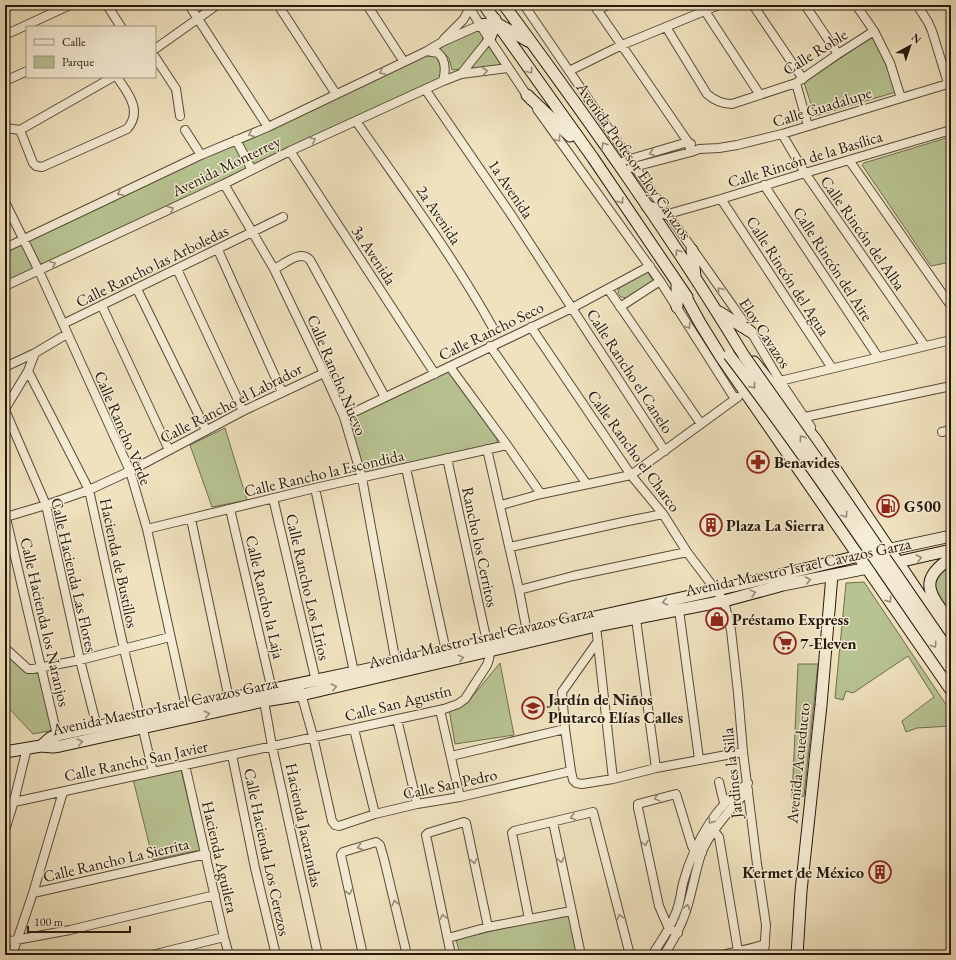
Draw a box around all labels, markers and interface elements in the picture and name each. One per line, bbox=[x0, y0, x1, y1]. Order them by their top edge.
street label: Calle Roble bbox=[779, 24, 851, 80]
legend bbox=[26, 26, 156, 78]
north arrow bbox=[890, 26, 930, 66]
text: N bbox=[909, 30, 924, 47]
text: Calle bbox=[62, 34, 86, 50]
text: Parque bbox=[62, 54, 94, 70]
one-way arrow bbox=[378, 67, 386, 75]
one-way arrow bbox=[482, 67, 488, 76]
one-way arrow bbox=[525, 67, 532, 74]
street label: Avenida Profesor Eloy Cavazos bbox=[571, 77, 696, 244]
street label: Calle Guadalupe bbox=[770, 82, 874, 132]
street label: Calle Rincón de la Basílica bbox=[725, 125, 885, 193]
one-way arrow bbox=[248, 129, 255, 137]
street label: Avenida Monterrey bbox=[167, 130, 285, 202]
one-way arrow bbox=[553, 134, 560, 141]
one-way arrow bbox=[309, 137, 317, 145]
one-way arrow bbox=[601, 142, 609, 149]
one-way arrow bbox=[649, 148, 656, 157]
street label: 1a Avenida bbox=[484, 155, 539, 223]
street label: Calle Rincón del Alba bbox=[816, 172, 911, 295]
street label: 2a Avenida bbox=[412, 181, 467, 249]
one-way arrow bbox=[117, 188, 125, 196]
one-way arrow bbox=[616, 196, 623, 203]
street label: Calle Rincón del Aire bbox=[788, 203, 878, 325]
one-way arrow bbox=[167, 206, 174, 214]
street label: Calle Rincón del Agua bbox=[741, 212, 835, 340]
street label: Calle Rancho las Arboledas bbox=[72, 220, 232, 312]
street label: 3a Avenida bbox=[347, 221, 401, 289]
one-way arrow bbox=[675, 249, 683, 256]
one-way arrow bbox=[49, 261, 57, 269]
one-way arrow bbox=[717, 287, 725, 294]
street label: Eloy Cavazos bbox=[734, 294, 796, 372]
street label: Calle Rancho Seco bbox=[435, 296, 547, 366]
street label: Calle Rancho el Canelo bbox=[582, 305, 678, 437]
street label: Calle Rancho Nuevo bbox=[302, 312, 372, 438]
one-way arrow bbox=[683, 321, 690, 328]
street label: Calle Rancho el Labrador bbox=[156, 358, 306, 448]
street label: Calle Rancho Verde bbox=[89, 368, 157, 488]
one-way arrow bbox=[748, 382, 755, 389]
street label: Calle Rancho el Charco bbox=[583, 386, 685, 516]
one-way arrow bbox=[800, 435, 807, 442]
street label: Calle Rancho la Escondida bbox=[242, 444, 407, 502]
pharmacy icon: Benavides bbox=[745, 449, 771, 475]
place label: Benavides bbox=[774, 452, 840, 473]
street label: Rancho los Cerritos bbox=[457, 485, 503, 609]
fuel station icon: G500 bbox=[875, 493, 901, 519]
street label: Calle Hacienda Las Flores bbox=[46, 496, 102, 654]
street label: Hacienda de Bustillos bbox=[95, 496, 143, 630]
place label: G500 bbox=[904, 496, 941, 517]
one-way arrow bbox=[840, 510, 847, 517]
street label: Calle Rancho Los LIrios bbox=[281, 512, 335, 662]
building icon: Plaza La Sierra bbox=[698, 512, 724, 538]
place label: Plaza La Sierra bbox=[726, 515, 825, 536]
street label: Calle Rancho la Laja bbox=[241, 533, 290, 661]
street label: Avenida Maestro Israel Cavazos Garza bbox=[682, 533, 913, 601]
street label: Calle Hacienda los Naranjos bbox=[15, 535, 75, 709]
one-way arrow bbox=[916, 554, 922, 562]
one-way arrow bbox=[804, 576, 811, 584]
one-way arrow bbox=[750, 589, 757, 598]
one-way arrow bbox=[884, 596, 892, 603]
one-way arrow bbox=[662, 597, 668, 605]
street label: Avenida Maestro Israel Cavazos Garza bbox=[365, 601, 596, 673]
shop icon: Préstamo Express bbox=[704, 606, 730, 632]
place label: Préstamo Express bbox=[732, 609, 849, 630]
supermarket icon: 7-Eleven bbox=[772, 630, 798, 656]
place label: 7-Eleven bbox=[800, 633, 857, 654]
one-way arrow bbox=[929, 641, 937, 648]
one-way arrow bbox=[457, 655, 464, 663]
street label: Avenida Maestro Israel Cavazos Garza bbox=[49, 672, 280, 740]
street label: Calle San Agustín bbox=[342, 679, 454, 726]
one-way arrow bbox=[331, 684, 337, 692]
place label: Jardín de Niños Plutarco Elías Calles bbox=[546, 689, 683, 728]
school or university icon: Jardín de Niños Plutarco Elías Calles bbox=[520, 695, 546, 721]
street label: Avenida Acueducto bbox=[781, 702, 815, 825]
one-way arrow bbox=[203, 710, 210, 718]
street label: Jardines la Silla bbox=[717, 726, 747, 821]
street label: Calle Rancho San Javier bbox=[62, 735, 210, 786]
one-way arrow bbox=[76, 738, 83, 746]
street label: Hacienda Jacarandas bbox=[281, 761, 327, 889]
street label: Calle San Pedro bbox=[401, 764, 499, 804]
street label: Calle Hacienda Los Cerezos bbox=[239, 766, 295, 938]
one-way arrow bbox=[654, 794, 660, 802]
street label: Hacienda Aguilera bbox=[197, 799, 243, 916]
one-way arrow bbox=[570, 812, 577, 820]
one-way arrow bbox=[708, 817, 716, 824]
street label: Calle Rancho La Sierrita bbox=[41, 833, 192, 887]
one-way arrow bbox=[640, 839, 648, 846]
one-way arrow bbox=[356, 842, 363, 851]
one-way arrow bbox=[556, 857, 564, 863]
one-way arrow bbox=[470, 858, 478, 864]
building icon: Kermet de México bbox=[867, 859, 893, 885]
place label: Kermet de México bbox=[742, 862, 864, 883]
one-way arrow bbox=[344, 888, 352, 895]
one-way arrow bbox=[391, 900, 400, 907]
one-way arrow bbox=[682, 904, 691, 911]
scale bar bbox=[28, 908, 130, 934]
text: 100 m bbox=[34, 914, 64, 930]
one-way arrow bbox=[440, 914, 448, 920]
one-way arrow bbox=[617, 914, 625, 920]

